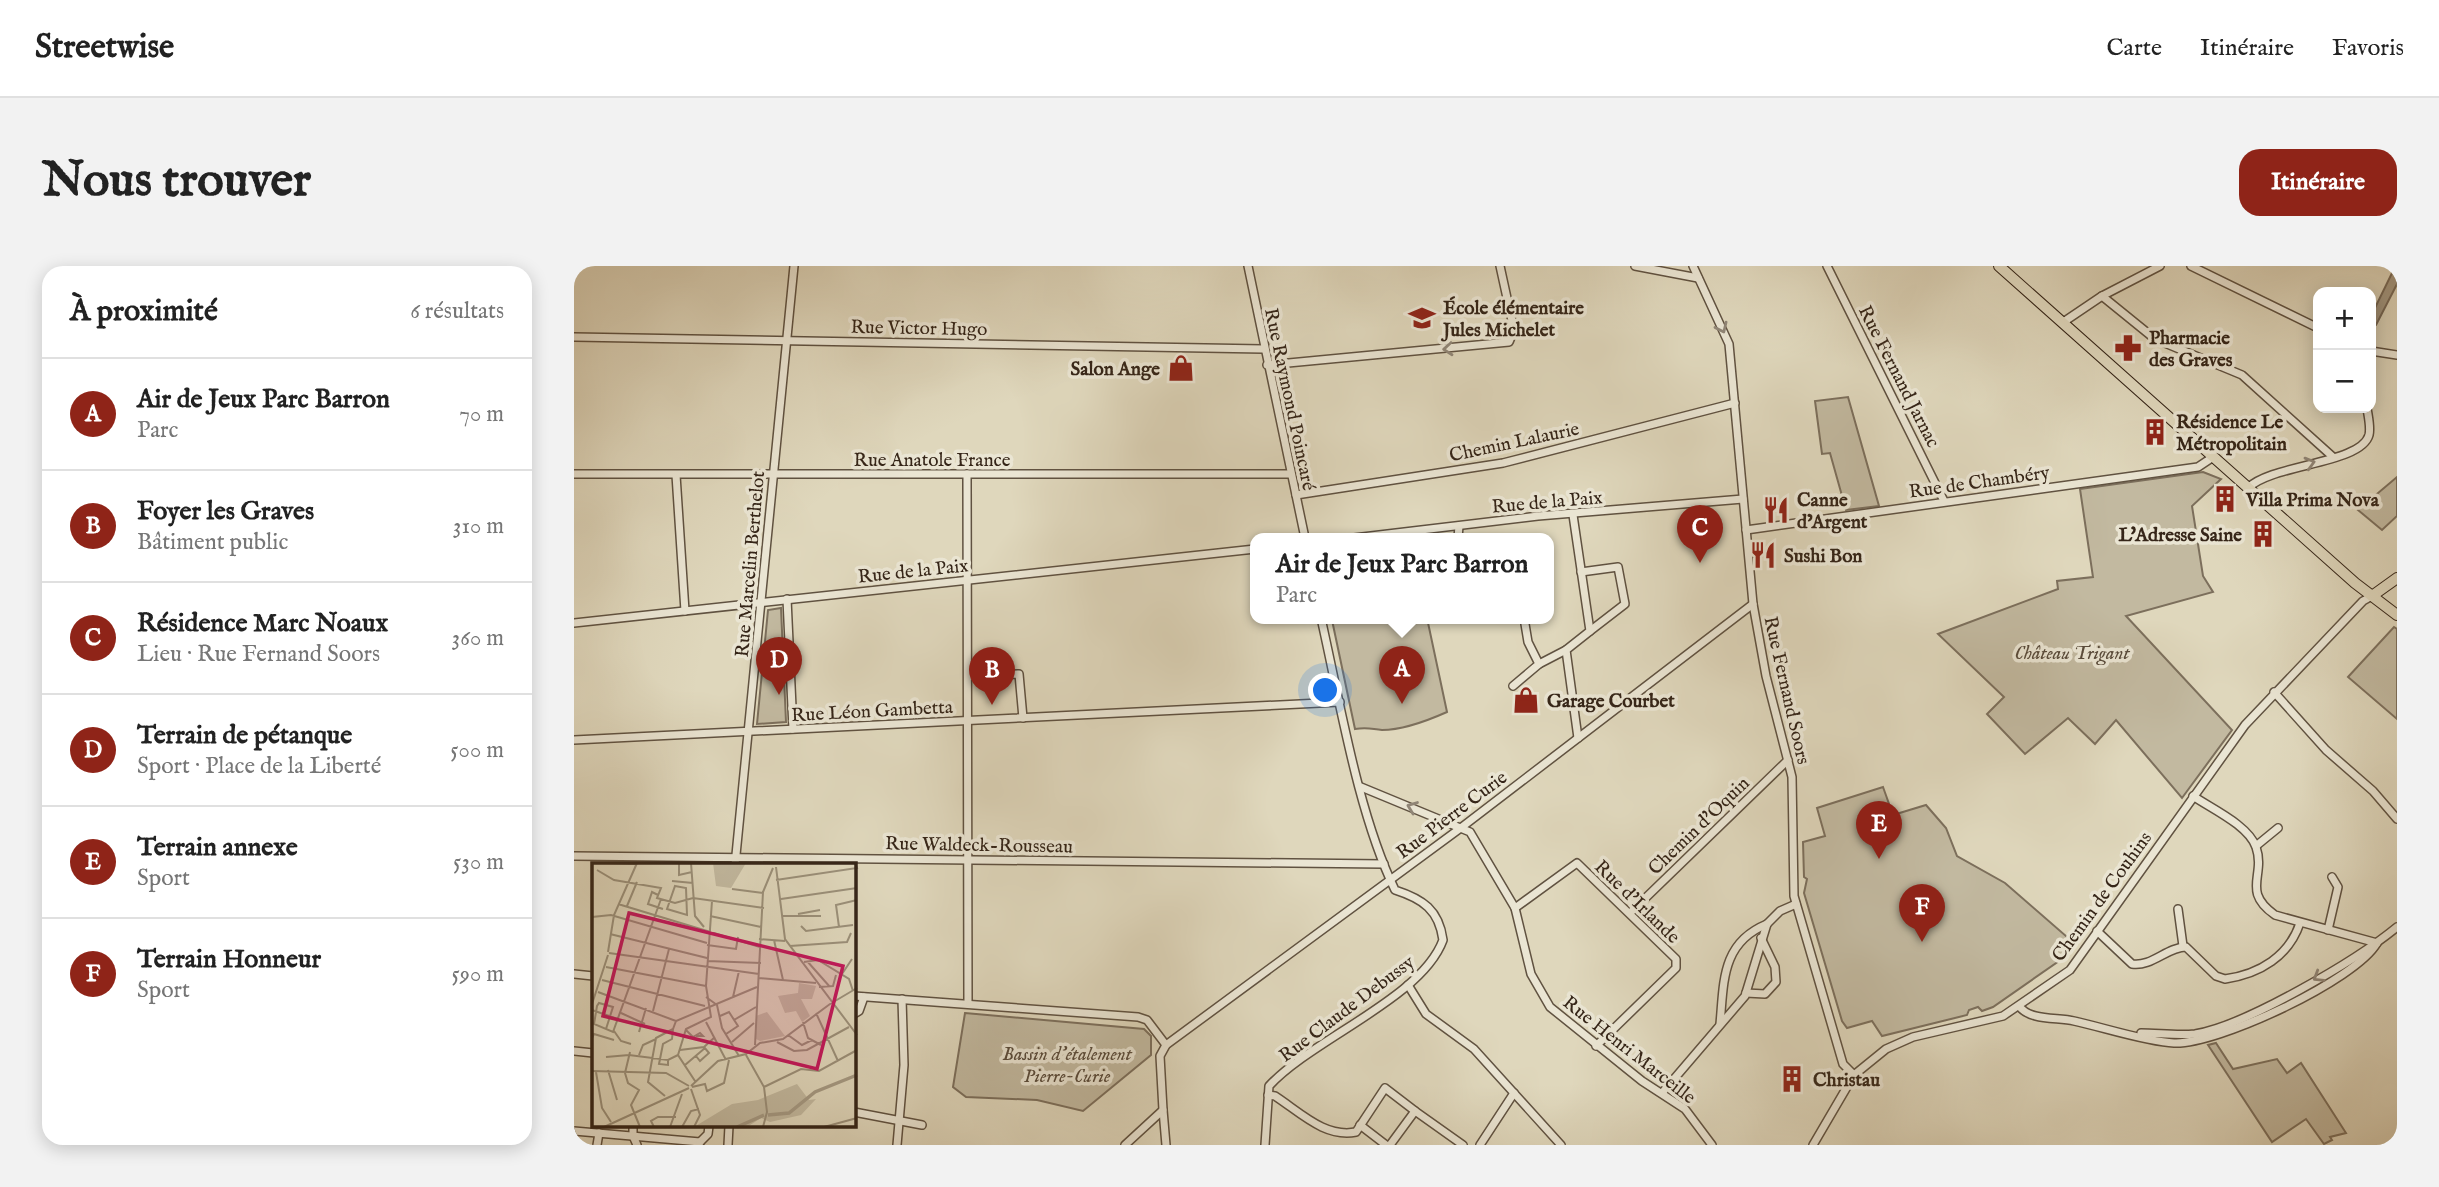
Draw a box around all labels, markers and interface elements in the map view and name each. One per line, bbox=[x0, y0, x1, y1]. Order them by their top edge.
text: Streetwise bbox=[35, 27, 174, 69]
text: Carte bbox=[2106, 33, 2162, 64]
text: Itinéraire bbox=[2200, 33, 2294, 64]
text: Favoris bbox=[2332, 33, 2404, 64]
button: Itinéraire bbox=[2239, 149, 2397, 216]
text: Nous trouver bbox=[42, 151, 311, 213]
map controls bbox=[2313, 287, 2376, 413]
button: + bbox=[2313, 287, 2376, 350]
text: À proximité bbox=[70, 293, 218, 331]
place label: École élémentaire Jules Michelet bbox=[1440, 296, 1584, 343]
text: 6 résultats bbox=[410, 297, 504, 326]
street label: Rue Fernand Jarnac bbox=[1852, 302, 1944, 452]
school or university icon: École élémentaire Jules Michelet bbox=[1407, 303, 1437, 333]
street label: Rue Raymond Poincaré bbox=[1258, 306, 1320, 493]
street label: Rue Victor Hugo bbox=[850, 316, 988, 342]
one-way arrow bbox=[1714, 321, 1728, 333]
place label: Pharmacie des Graves bbox=[2149, 327, 2233, 373]
pharmacy icon: Pharmacie des Graves bbox=[2113, 333, 2143, 363]
one-way arrow bbox=[1442, 341, 1453, 356]
button: − bbox=[2313, 350, 2376, 413]
shop icon: Salon Ange bbox=[1166, 353, 1196, 383]
place label: Salon Ange bbox=[1071, 358, 1160, 382]
text: Air de Jeux Parc Barron bbox=[137, 383, 390, 416]
text: A bbox=[85, 400, 101, 429]
text: 70 m bbox=[459, 400, 504, 429]
place label: Résidence Le Métropolitain bbox=[2176, 411, 2287, 457]
text: Parc bbox=[137, 416, 178, 445]
street label: Chemin Lalaurie bbox=[1447, 417, 1582, 468]
building icon: Résidence Le Métropolitain bbox=[2140, 417, 2170, 447]
street label: Rue Anatole France bbox=[854, 449, 1011, 473]
one-way arrow bbox=[2304, 457, 2316, 472]
street label: Rue de Chambéry bbox=[1907, 461, 2052, 505]
street label: Rue Marcelin Berthelot bbox=[731, 470, 771, 658]
building icon: Villa Prima Nova bbox=[2210, 484, 2240, 514]
street label: Rue de la Paix bbox=[1491, 486, 1604, 520]
place label: Canne d’Argent bbox=[1797, 489, 1868, 535]
place label: Villa Prima Nova bbox=[2245, 489, 2380, 513]
text: Foyer les Graves bbox=[137, 495, 314, 528]
restaurant icon: Canne d’Argent bbox=[1761, 495, 1791, 525]
pin: C bbox=[1677, 505, 1723, 563]
text: B bbox=[85, 512, 101, 541]
text: 310 m bbox=[453, 512, 504, 541]
building icon: L'Adresse Saine bbox=[2248, 519, 2278, 549]
place label: L'Adresse Saine bbox=[2118, 524, 2242, 548]
text: Bâtiment public bbox=[137, 528, 288, 557]
popup bbox=[1250, 533, 1554, 624]
restaurant icon: Sushi Bon bbox=[1748, 540, 1778, 570]
place label: Sushi Bon bbox=[1784, 545, 1863, 569]
text: Air de Jeux Parc Barron bbox=[1276, 548, 1528, 581]
street label: Rue de la Paix bbox=[857, 554, 970, 590]
text: Parc bbox=[1276, 581, 1317, 610]
text: Résidence Marc Noaux bbox=[137, 607, 388, 640]
street label: Rue Fernand Soors bbox=[1757, 614, 1815, 767]
text: C bbox=[85, 624, 101, 653]
text: 360 m bbox=[452, 624, 504, 653]
pin: D bbox=[756, 637, 802, 695]
text: Lieu · Rue Fernand Soors bbox=[137, 640, 380, 669]
park label: Château Trigant bbox=[2014, 642, 2130, 666]
pin: A bbox=[1379, 646, 1425, 704]
pin: B bbox=[969, 647, 1015, 705]
your location bbox=[1308, 673, 1342, 707]
shop icon: Garage Courbet bbox=[1511, 685, 1541, 715]
place label: Garage Courbet bbox=[1547, 690, 1675, 714]
street label: Rue Léon Gambetta bbox=[791, 696, 954, 728]
text: Terrain de pétanque bbox=[137, 719, 352, 752]
text: D bbox=[84, 736, 102, 765]
text: 500 m bbox=[450, 736, 504, 765]
text: Sport · Place de la Liberté bbox=[137, 752, 381, 781]
street label: Rue Pierre Curie bbox=[1392, 766, 1513, 865]
street label: Chemin d'Oquin bbox=[1644, 772, 1755, 881]
pin: E bbox=[1856, 801, 1902, 859]
one-way arrow bbox=[1406, 802, 1418, 816]
street label: Chemin de Couhins bbox=[2047, 827, 2158, 967]
text: Terrain annexe bbox=[137, 831, 298, 864]
street label: Rue Waldeck-Rousseau bbox=[885, 832, 1073, 860]
text: E bbox=[85, 848, 101, 877]
text: 530 m bbox=[453, 848, 504, 877]
street label: Rue d'Irlande bbox=[1589, 856, 1685, 949]
inset map bbox=[592, 863, 856, 1128]
text: Sport bbox=[137, 864, 190, 893]
pin: F bbox=[1899, 884, 1945, 942]
text: Terrain Honneur bbox=[137, 943, 321, 976]
street label: Rue Claude Debussy bbox=[1275, 950, 1420, 1068]
text: F bbox=[86, 960, 100, 989]
text: 590 m bbox=[452, 960, 504, 989]
one-way arrow bbox=[2313, 969, 2326, 982]
text: Sport bbox=[137, 976, 190, 1005]
street label: Rue Henri Marceille bbox=[1557, 991, 1700, 1110]
park label: Bassin d'étalement Pierre-Curie bbox=[1002, 1043, 1133, 1089]
building icon: Christau bbox=[1777, 1064, 1807, 1094]
place label: Christau bbox=[1813, 1069, 1880, 1093]

